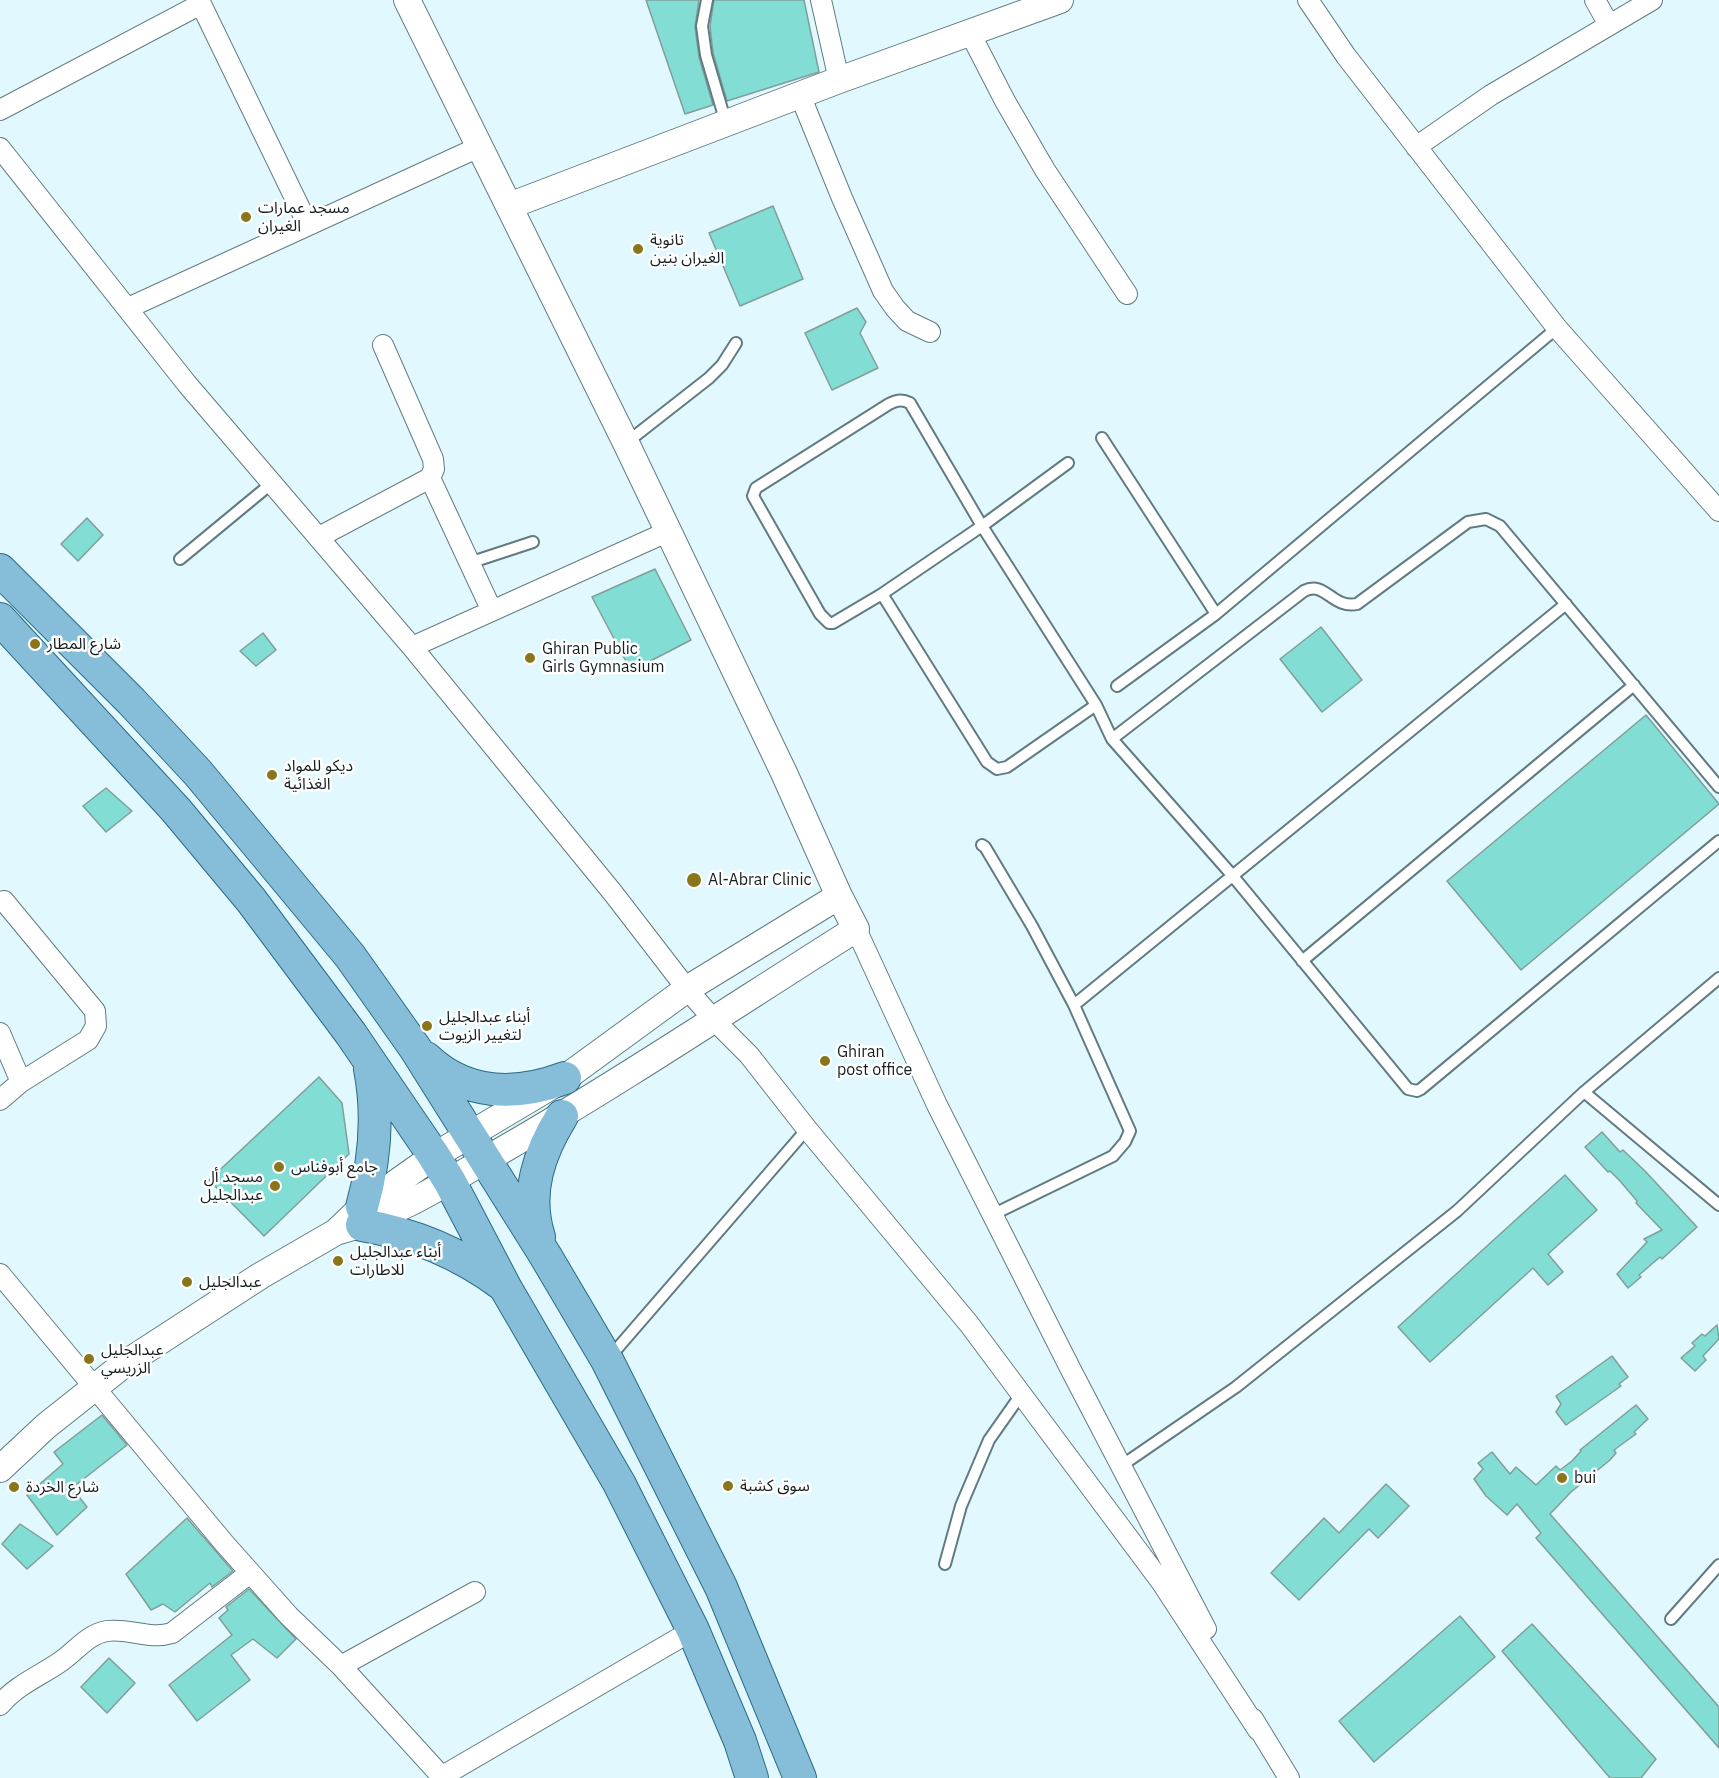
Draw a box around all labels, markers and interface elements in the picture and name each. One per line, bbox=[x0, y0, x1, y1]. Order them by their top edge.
place label: مسجد عمارات الغيران bbox=[258, 198, 350, 236]
marker: مسجد عمارات الغيران bbox=[239, 210, 253, 224]
place label: تانوية الغيران بنين bbox=[650, 230, 724, 268]
marker: تانوية الغيران بنين bbox=[631, 242, 645, 256]
place label: شارع المطار bbox=[47, 634, 121, 654]
marker: شارع المطار bbox=[28, 637, 42, 651]
place label: Ghiran Public Girls Gymnasium bbox=[542, 639, 664, 677]
marker: Ghiran Public Girls Gymnasium bbox=[523, 651, 537, 665]
place label: ديكو للمواد الغذائية bbox=[284, 756, 353, 794]
marker: ديكو للمواد الغذائية bbox=[265, 768, 279, 782]
place label: Al-Abrar Clinic bbox=[708, 870, 811, 890]
marker: Al-Abrar Clinic bbox=[685, 871, 703, 889]
place label: أبناء عبدالجليل لتغيير الزيوت bbox=[439, 1007, 530, 1045]
marker: أبناء عبدالجليل لتغيير الزيوت bbox=[420, 1019, 434, 1033]
place label: Ghiran post office bbox=[837, 1042, 912, 1080]
marker: Ghiran post office bbox=[818, 1054, 832, 1068]
place label: جامع أبوفناس bbox=[291, 1157, 378, 1177]
marker: جامع أبوفناس bbox=[272, 1160, 286, 1174]
place label: مسجد أل عبدالجليل bbox=[200, 1167, 263, 1205]
marker: مسجد أل عبدالجليل bbox=[268, 1179, 282, 1193]
place label: أبناء عبدالجليل للاطارات bbox=[350, 1242, 441, 1280]
marker: أبناء عبدالجليل للاطارات bbox=[331, 1254, 345, 1268]
place label: عبدالجليل bbox=[199, 1272, 262, 1292]
marker: عبدالجليل bbox=[180, 1275, 194, 1289]
place label: عبدالجليل الزريسي bbox=[101, 1340, 164, 1378]
marker: عبدالجليل الزريسي bbox=[82, 1352, 96, 1366]
place label: bui bbox=[1574, 1468, 1596, 1488]
marker: bui bbox=[1555, 1471, 1569, 1485]
place label: سوق كشبة bbox=[740, 1476, 810, 1496]
place label: شارع الخردة bbox=[26, 1477, 99, 1497]
marker: سوق كشبة bbox=[721, 1479, 735, 1493]
marker: شارع الخردة bbox=[7, 1480, 21, 1494]

